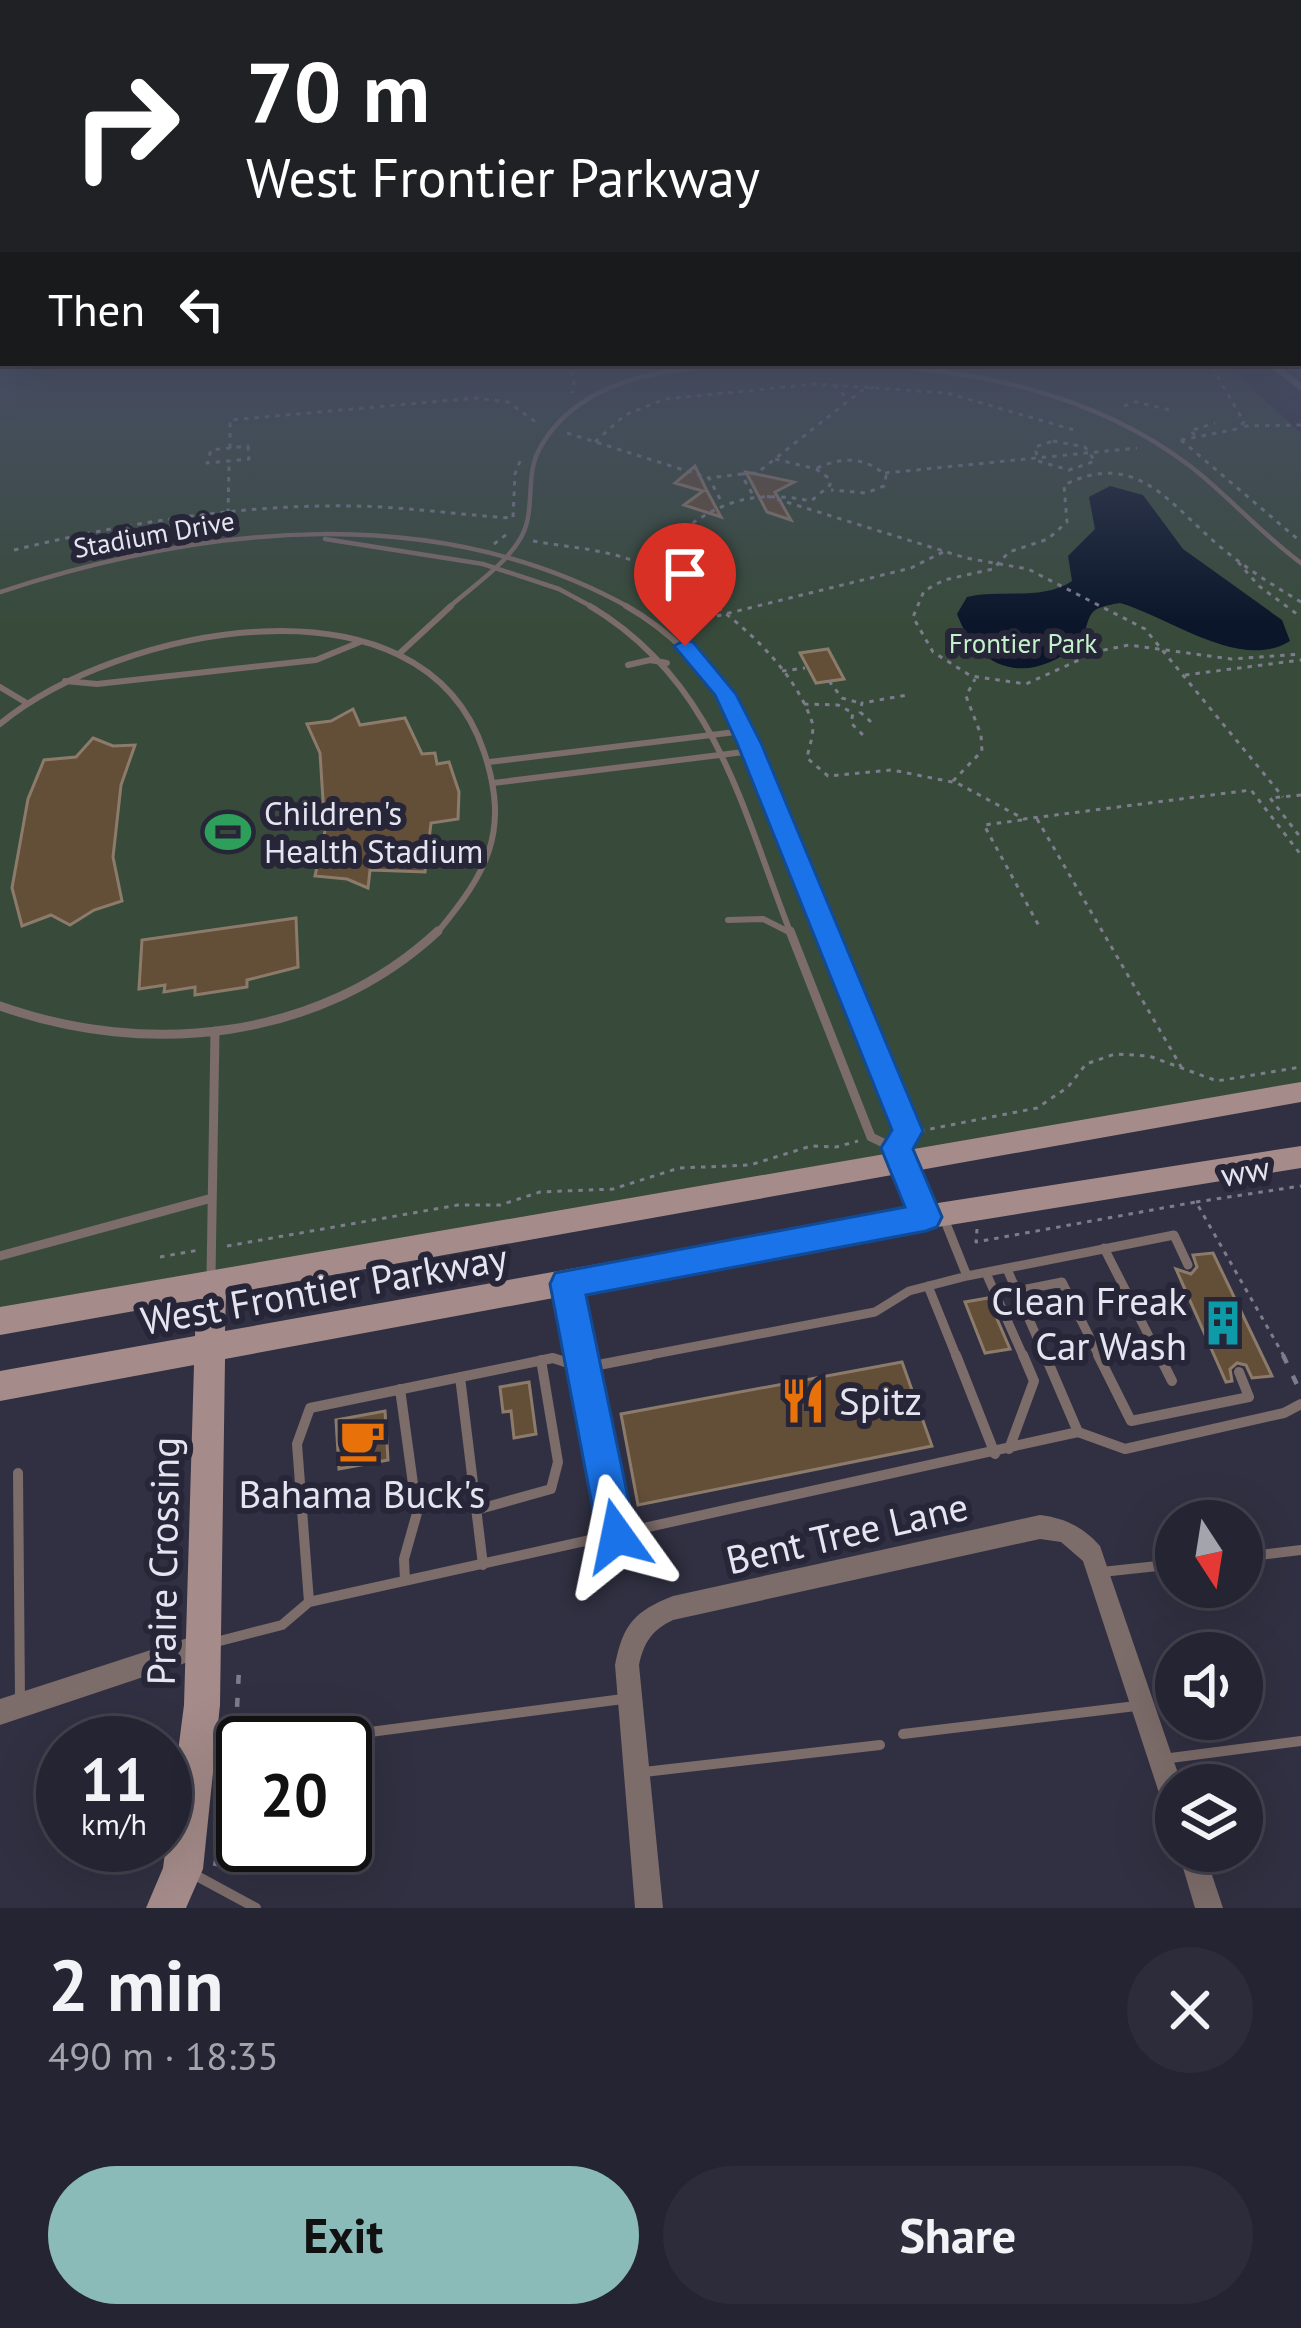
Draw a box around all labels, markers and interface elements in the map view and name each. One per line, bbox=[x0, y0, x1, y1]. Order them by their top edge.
text: 70 m bbox=[246, 36, 430, 145]
icon: right bbox=[48, 48, 204, 204]
text: West Frontier Parkway bbox=[246, 142, 760, 212]
icon: left bbox=[169, 276, 235, 342]
text: Then bbox=[48, 280, 145, 338]
street label: Stadium Drive bbox=[71, 503, 237, 565]
pin bbox=[634, 523, 736, 646]
icon: arrive bbox=[652, 541, 718, 607]
park label: Frontier Park bbox=[949, 626, 1097, 660]
place label: Children's Health Stadium bbox=[264, 791, 483, 872]
sports icon: Children's Health Stadium bbox=[203, 807, 253, 857]
street label: ww bbox=[1218, 1145, 1272, 1196]
street label: West Frontier Parkway bbox=[137, 1231, 511, 1346]
place label: Clean Freak Car Wash bbox=[991, 1275, 1187, 1371]
building icon: Clean Freak Car Wash bbox=[1198, 1298, 1248, 1348]
place label: Spitz bbox=[839, 1375, 922, 1426]
restaurant icon: Spitz bbox=[778, 1376, 828, 1426]
cafe icon: Bahama Buck's bbox=[337, 1415, 387, 1465]
street label: Praire Crossing bbox=[135, 1436, 190, 1686]
place label: Bahama Buck's bbox=[239, 1468, 485, 1519]
position arrow bbox=[554, 1473, 680, 1599]
street label: Bent Tree Lane bbox=[721, 1480, 973, 1585]
north arrow bbox=[1155, 1500, 1263, 1608]
map controls bbox=[1155, 1500, 1263, 1872]
button: sound bbox=[1155, 1632, 1263, 1740]
speed limit sign: 20 bbox=[216, 1716, 372, 1872]
text: 11 bbox=[80, 1740, 148, 1818]
button: layers bbox=[1155, 1764, 1263, 1872]
text: km/h bbox=[81, 1804, 147, 1843]
text: 2 min bbox=[48, 1938, 224, 2031]
button: close bbox=[1127, 1947, 1253, 2073]
text: 490 m · 18:35 bbox=[48, 2030, 279, 2081]
button: Exit bbox=[48, 2166, 639, 2304]
button: Share bbox=[663, 2166, 1253, 2304]

